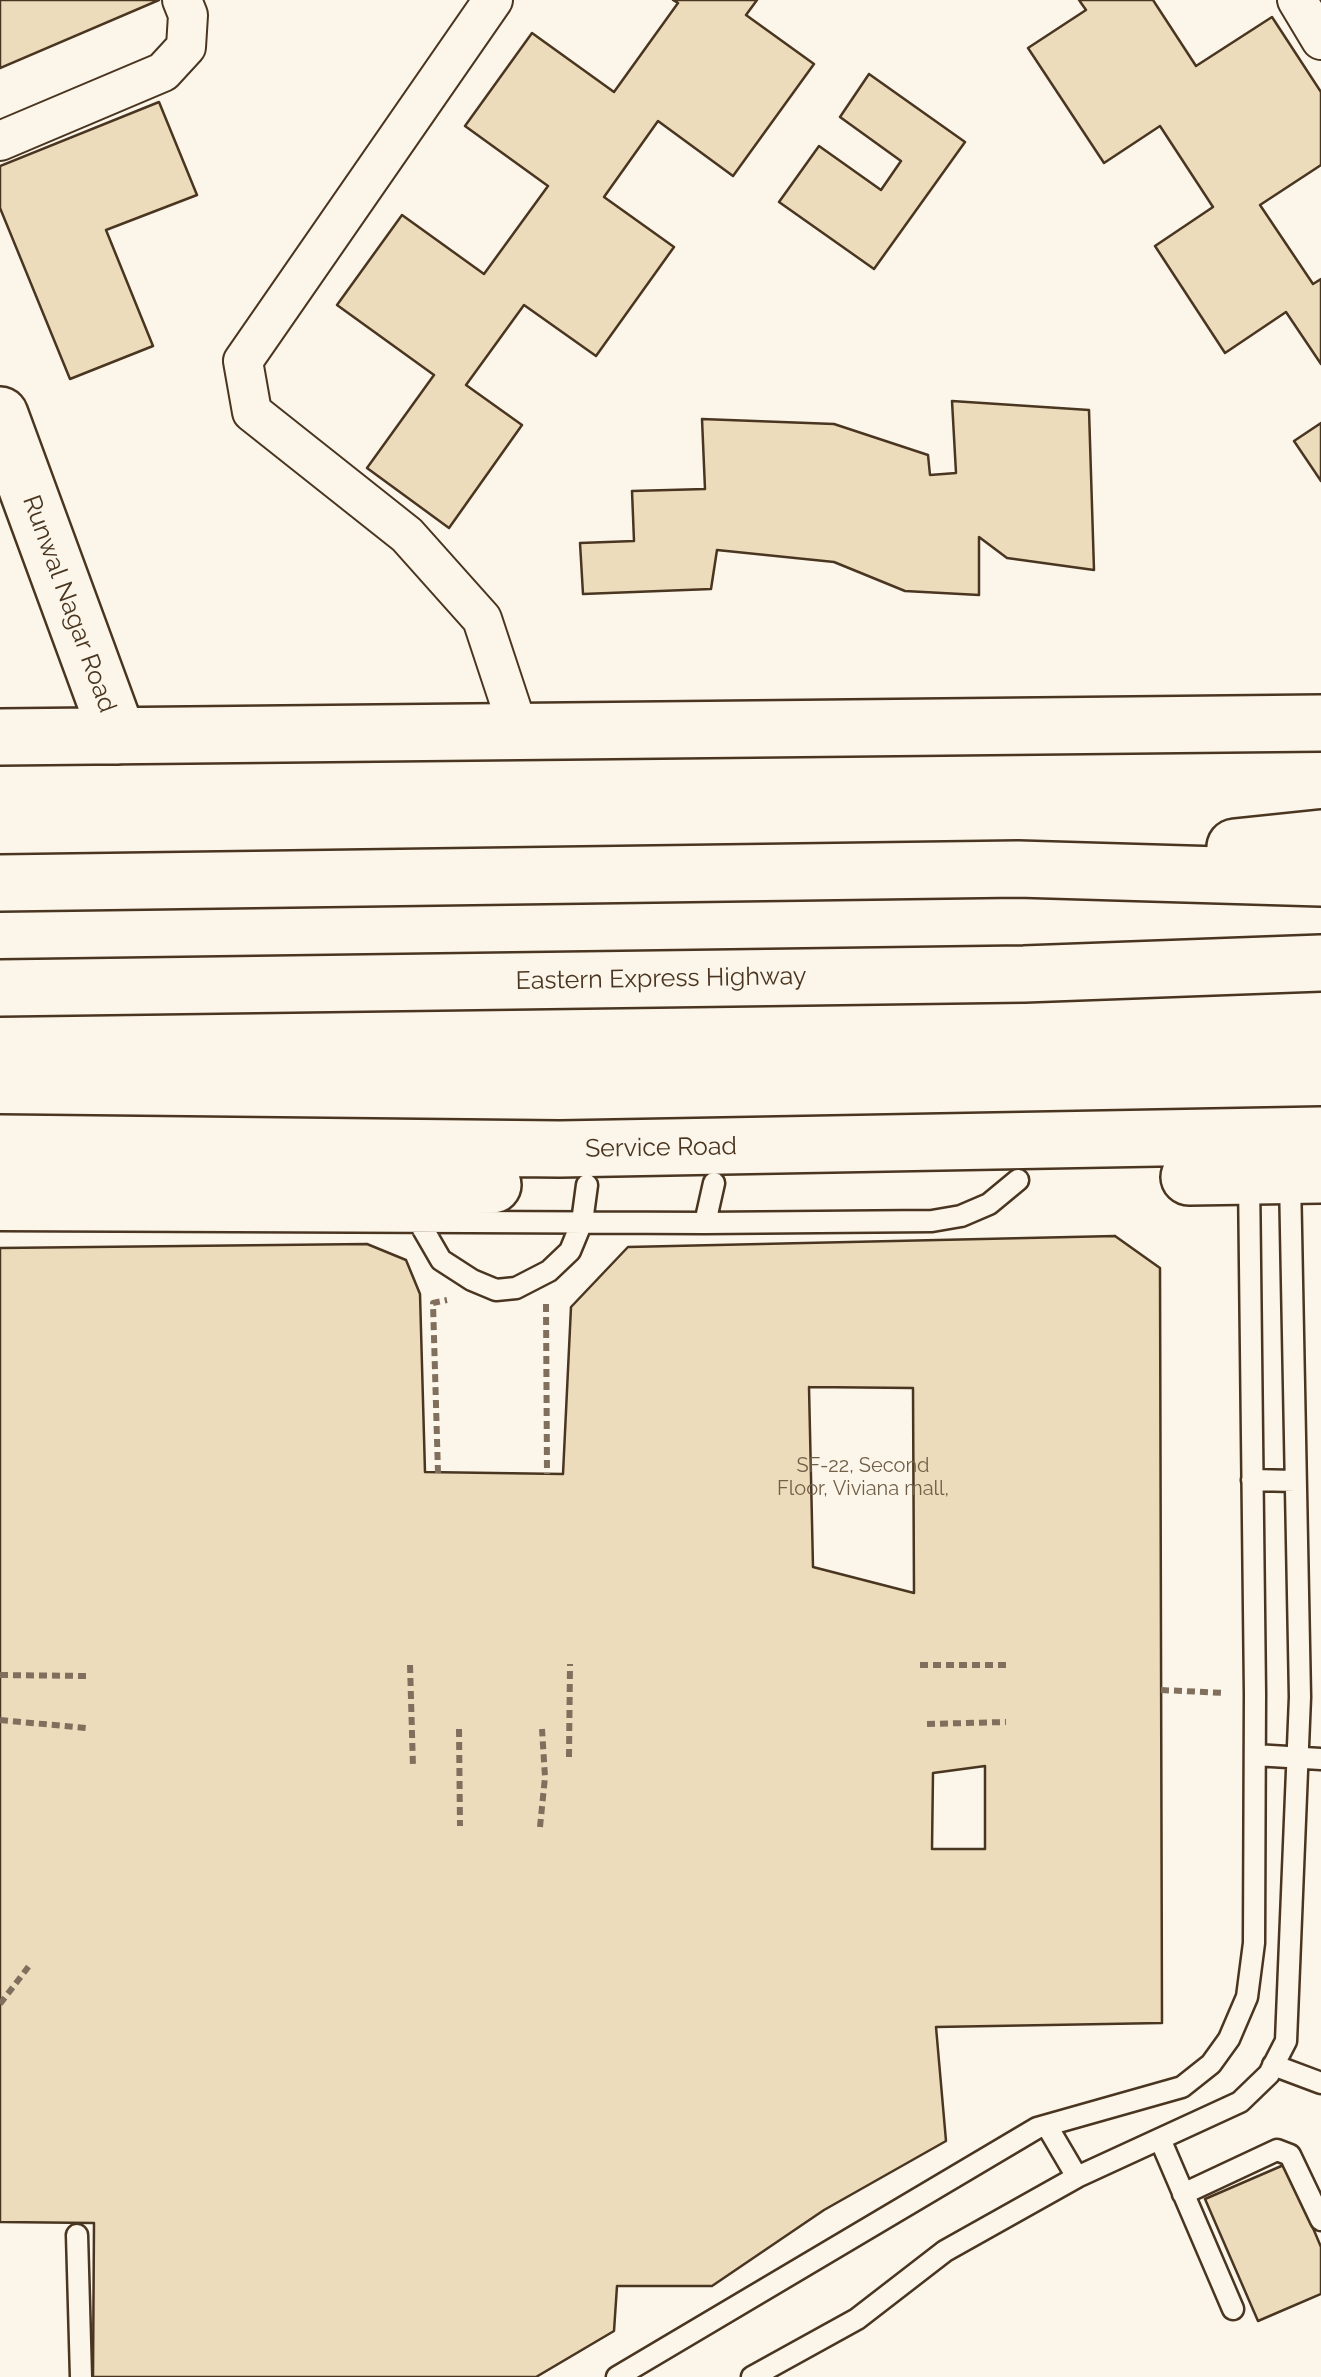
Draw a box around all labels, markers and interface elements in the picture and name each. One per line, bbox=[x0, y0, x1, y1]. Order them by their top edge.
street label: Runwal Nagar Road bbox=[16, 491, 122, 717]
street label: Eastern Express Highway bbox=[515, 961, 807, 997]
street label: Service Road bbox=[585, 1132, 737, 1164]
house number: SF-22, Second Floor, Viviana mall, bbox=[777, 1454, 949, 1501]

